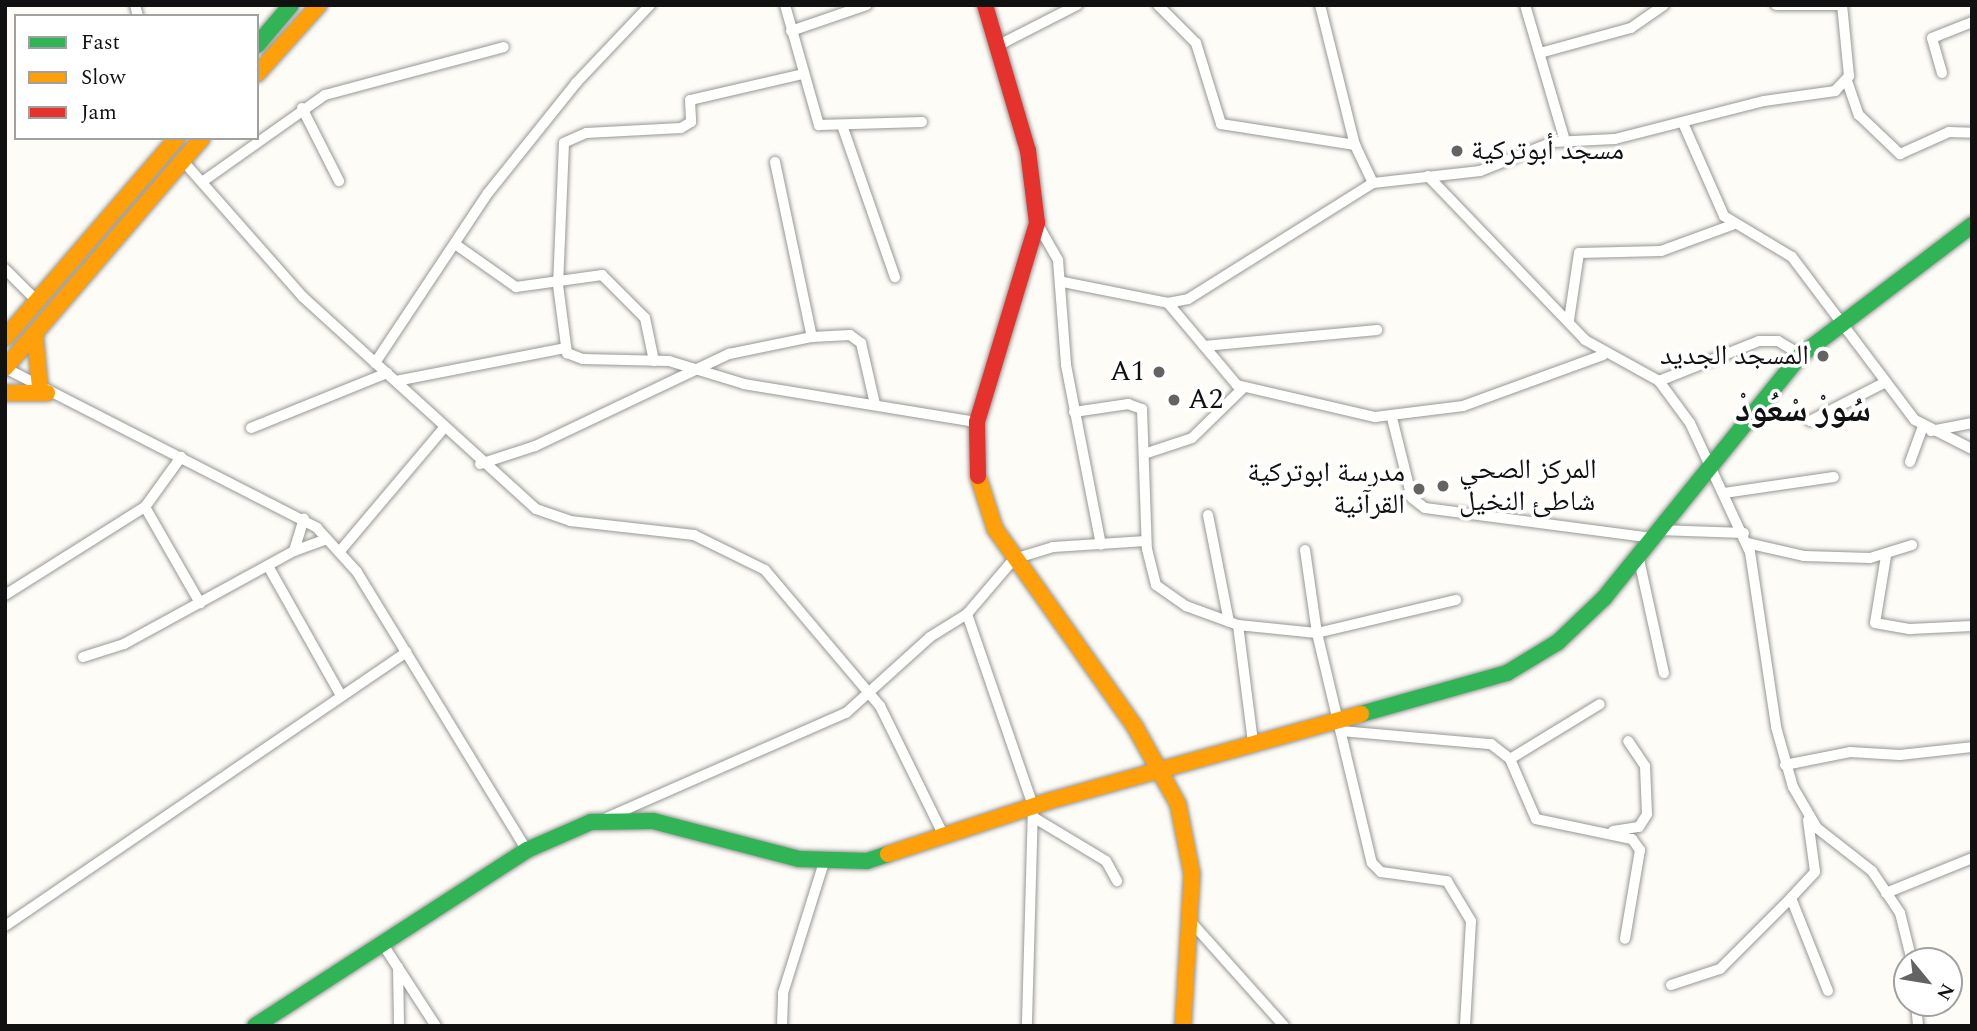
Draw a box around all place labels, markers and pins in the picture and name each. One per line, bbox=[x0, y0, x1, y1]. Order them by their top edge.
place label: مسجد أبوتركية bbox=[1471, 134, 1624, 168]
marker: مسجد أبوتركية bbox=[1449, 143, 1465, 159]
place label: المسجد الجديد bbox=[1660, 339, 1809, 373]
marker: المسجد الجديد bbox=[1815, 348, 1831, 364]
place label: A1 bbox=[1110, 355, 1145, 389]
marker: A1 bbox=[1151, 364, 1167, 380]
place label: A2 bbox=[1188, 383, 1223, 417]
marker: A2 bbox=[1166, 392, 1182, 408]
place label: المركز الصحي شاطئ النخيل bbox=[1459, 453, 1597, 519]
place label: مدرسة ابوتركية القرآنية bbox=[1247, 456, 1405, 522]
marker: المركز الصحي شاطئ النخيل bbox=[1433, 476, 1453, 496]
marker: مدرسة ابوتركية القرآنية bbox=[1411, 481, 1427, 497]

